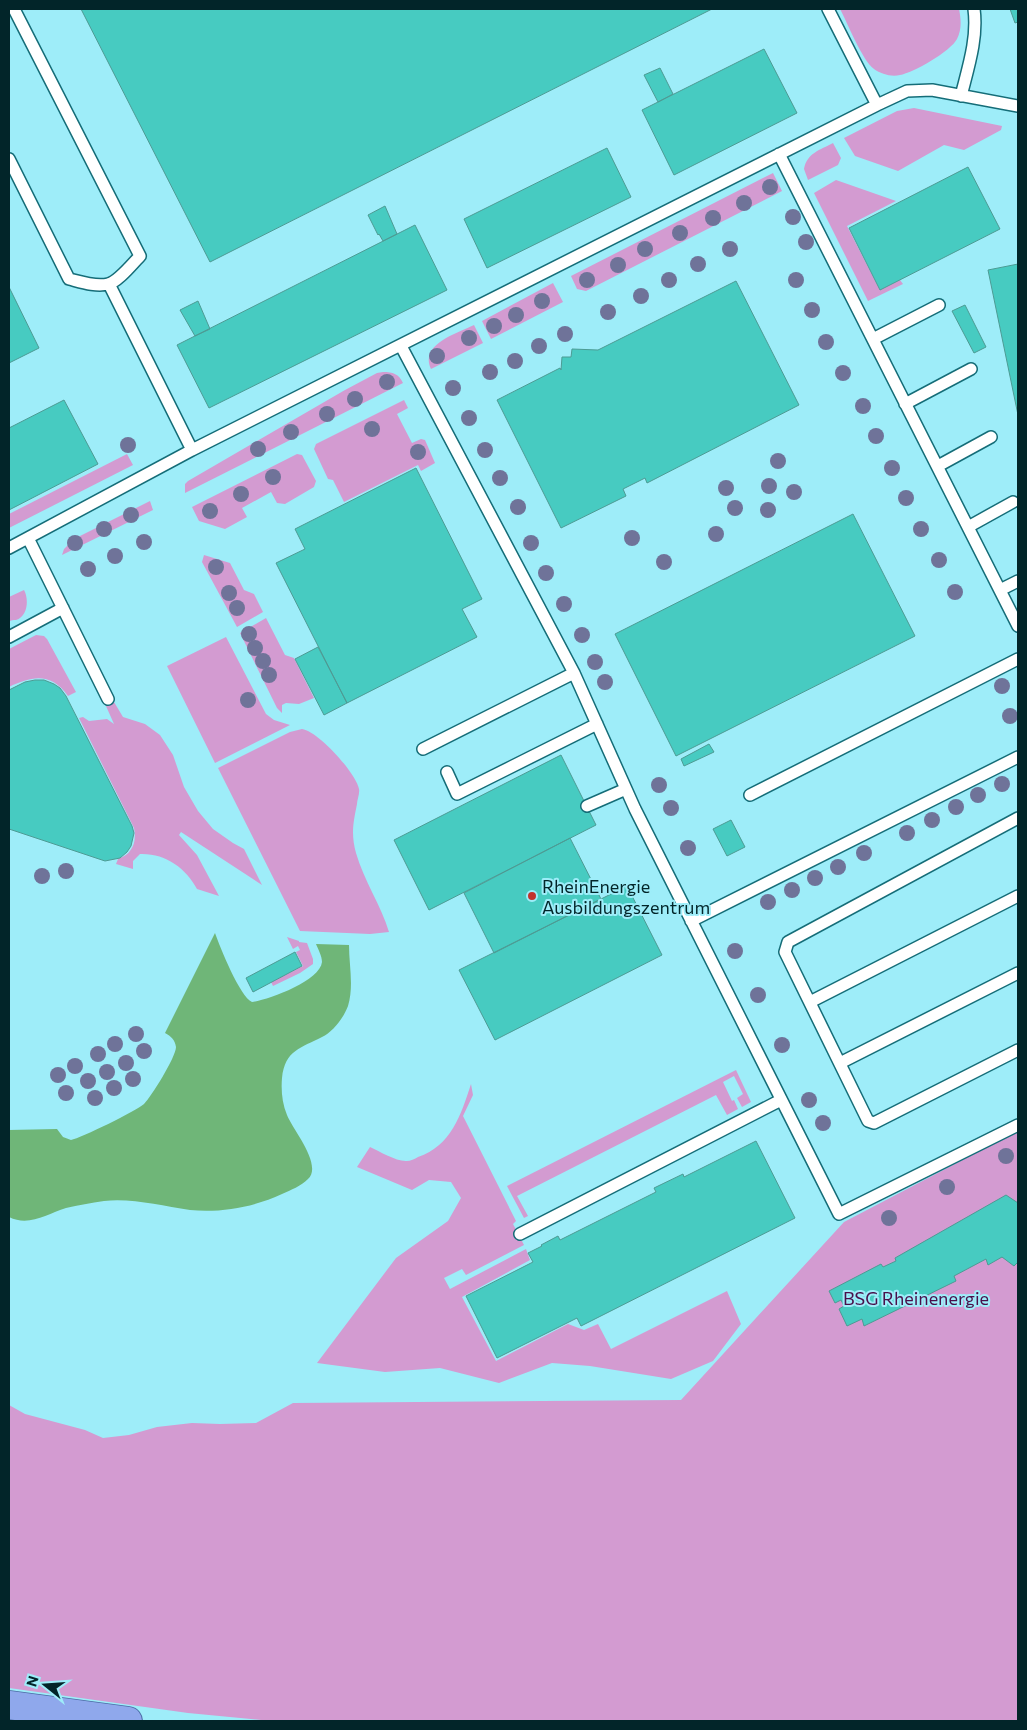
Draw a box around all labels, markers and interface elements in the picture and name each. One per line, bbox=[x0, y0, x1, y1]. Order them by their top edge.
place label: RheinEnergie Ausbildungszentrum bbox=[542, 875, 710, 918]
marker: RheinEnergie Ausbildungszentrum bbox=[526, 890, 538, 902]
park label: BSG Rheinenergie bbox=[843, 1287, 989, 1309]
north arrow bbox=[20, 1660, 70, 1710]
text: N bbox=[22, 1674, 42, 1689]

